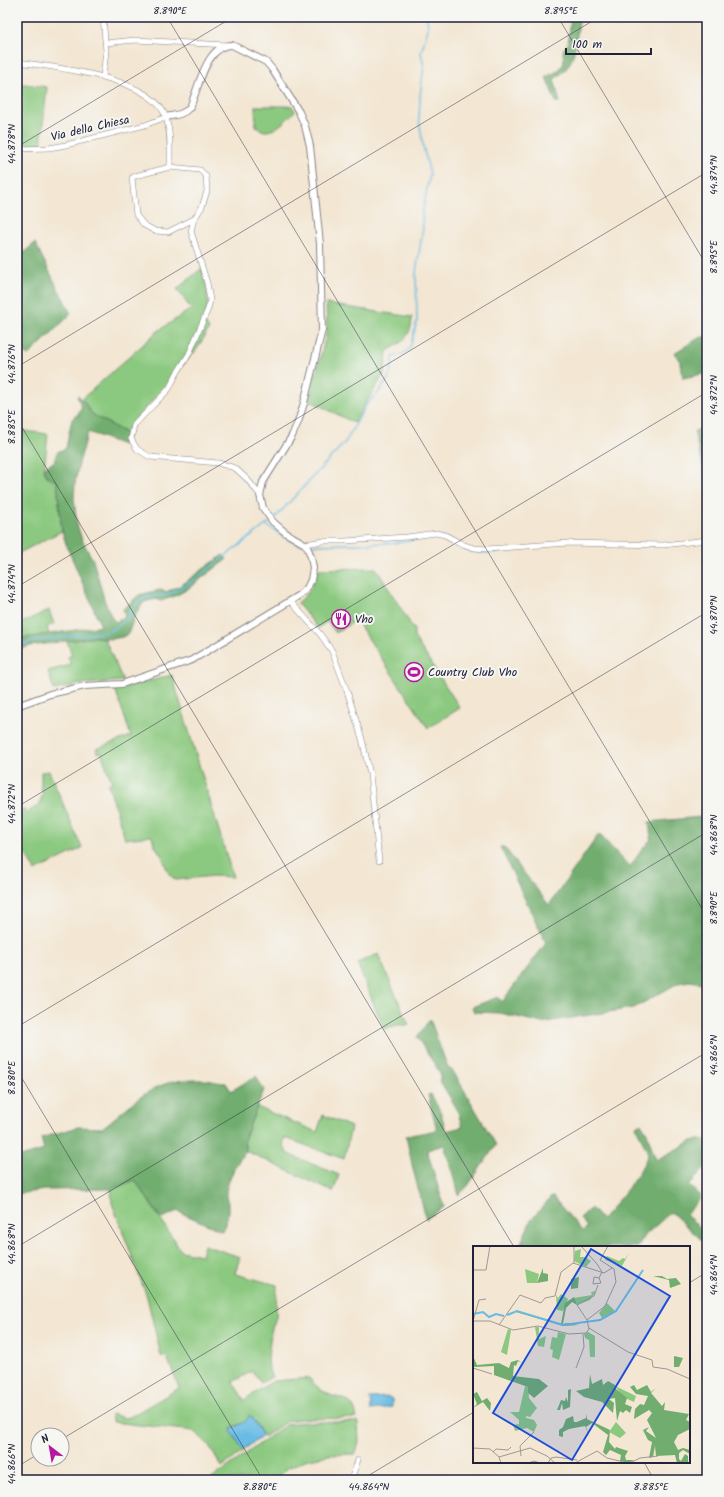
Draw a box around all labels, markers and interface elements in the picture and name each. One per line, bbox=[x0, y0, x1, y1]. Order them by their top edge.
text: 8.890°E bbox=[153, 3, 188, 19]
text: 8.895°E bbox=[544, 3, 579, 19]
scale bar bbox=[566, 30, 651, 56]
text: 100 m bbox=[572, 35, 603, 54]
street label: Via della Chiesa bbox=[49, 110, 132, 147]
text: 44.878°N bbox=[4, 124, 20, 164]
text: 44.874°N bbox=[706, 155, 722, 195]
text: 8.895°E bbox=[706, 239, 722, 274]
text: 44.876°N bbox=[4, 344, 20, 384]
text: 44.872°N bbox=[706, 375, 722, 415]
text: 8.885°E bbox=[4, 408, 20, 445]
text: 44.874°N bbox=[4, 564, 20, 604]
text: 44.870°N bbox=[706, 595, 722, 635]
restaurant icon: Vho bbox=[330, 608, 352, 630]
place label: Vho bbox=[355, 610, 373, 629]
sports icon: Country Club Vho bbox=[403, 661, 425, 683]
place label: Country Club Vho bbox=[428, 663, 517, 682]
text: 44.872°N bbox=[4, 784, 20, 824]
text: 44.868°N bbox=[706, 814, 722, 856]
text: 8.890°E bbox=[706, 890, 722, 925]
text: 44.866°N bbox=[706, 1034, 722, 1075]
text: 8.880°E bbox=[4, 1060, 20, 1095]
text: 44.868°N bbox=[4, 1223, 20, 1265]
inset map bbox=[473, 1246, 690, 1463]
text: 44.864°N bbox=[706, 1254, 722, 1295]
north arrow bbox=[30, 1427, 70, 1467]
text: N bbox=[38, 1430, 53, 1449]
text: 44.866°N bbox=[4, 1443, 20, 1484]
text: 8.880°E bbox=[243, 1479, 278, 1495]
text: 44.864°N bbox=[349, 1479, 390, 1495]
text: 8.885°E bbox=[633, 1479, 670, 1495]

